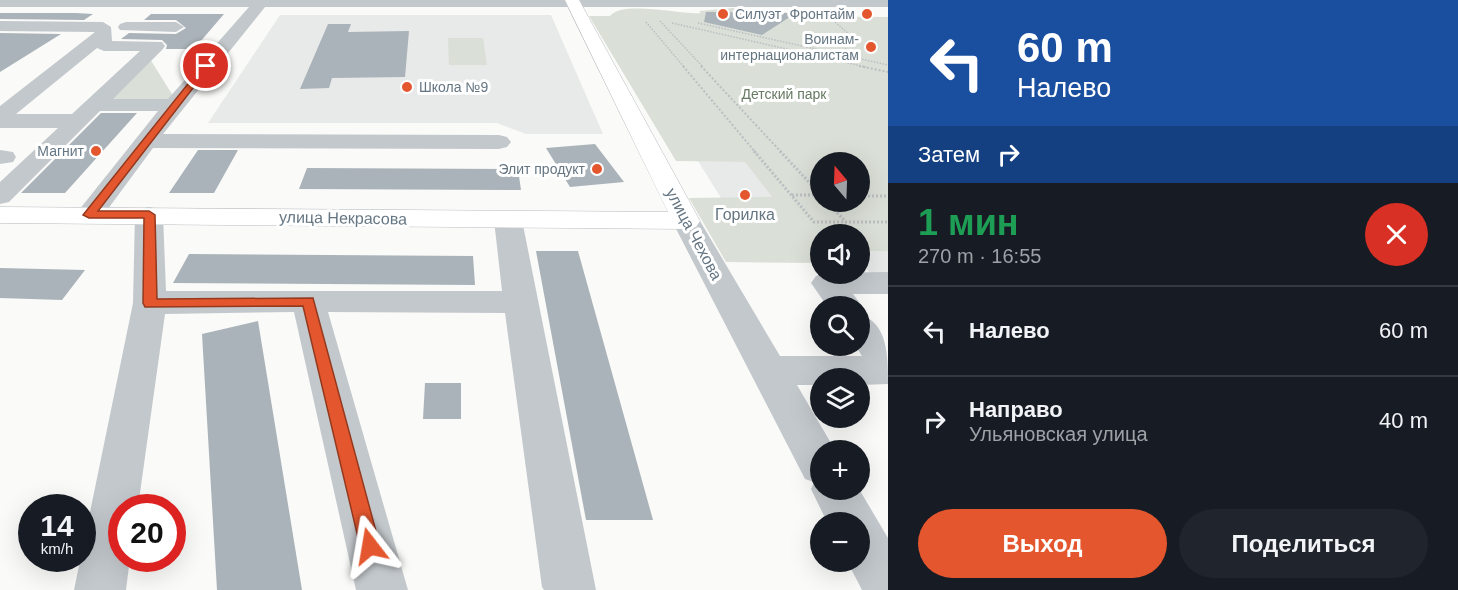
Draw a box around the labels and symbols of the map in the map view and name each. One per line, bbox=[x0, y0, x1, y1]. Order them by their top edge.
place label: Силуэт bbox=[735, 6, 782, 22]
place label: Фронтайм bbox=[790, 6, 855, 22]
marker: Силуэт bbox=[716, 7, 730, 21]
marker: Фронтайм bbox=[860, 7, 874, 21]
place label: Воинам- интернационалистам bbox=[720, 31, 859, 63]
pin bbox=[180, 40, 231, 91]
marker: Воинам- интернационалистам bbox=[864, 40, 878, 54]
place label: Школа №9 bbox=[419, 79, 488, 95]
marker: Школа №9 bbox=[400, 80, 414, 94]
park label: Детский парк bbox=[742, 86, 827, 102]
place label: Магнит bbox=[37, 143, 85, 159]
marker: Магнит bbox=[89, 144, 103, 158]
north arrow bbox=[810, 152, 870, 212]
place label: Элит продукт bbox=[498, 161, 586, 177]
marker: Элит продукт bbox=[590, 162, 604, 176]
street label: улица Чехова bbox=[663, 185, 725, 283]
marker: Горилка bbox=[738, 188, 752, 202]
place label: Горилка bbox=[715, 206, 775, 223]
street label: улица Некрасова bbox=[279, 208, 407, 228]
speed limit sign: 20 bbox=[108, 494, 186, 572]
position arrow bbox=[338, 514, 402, 578]

